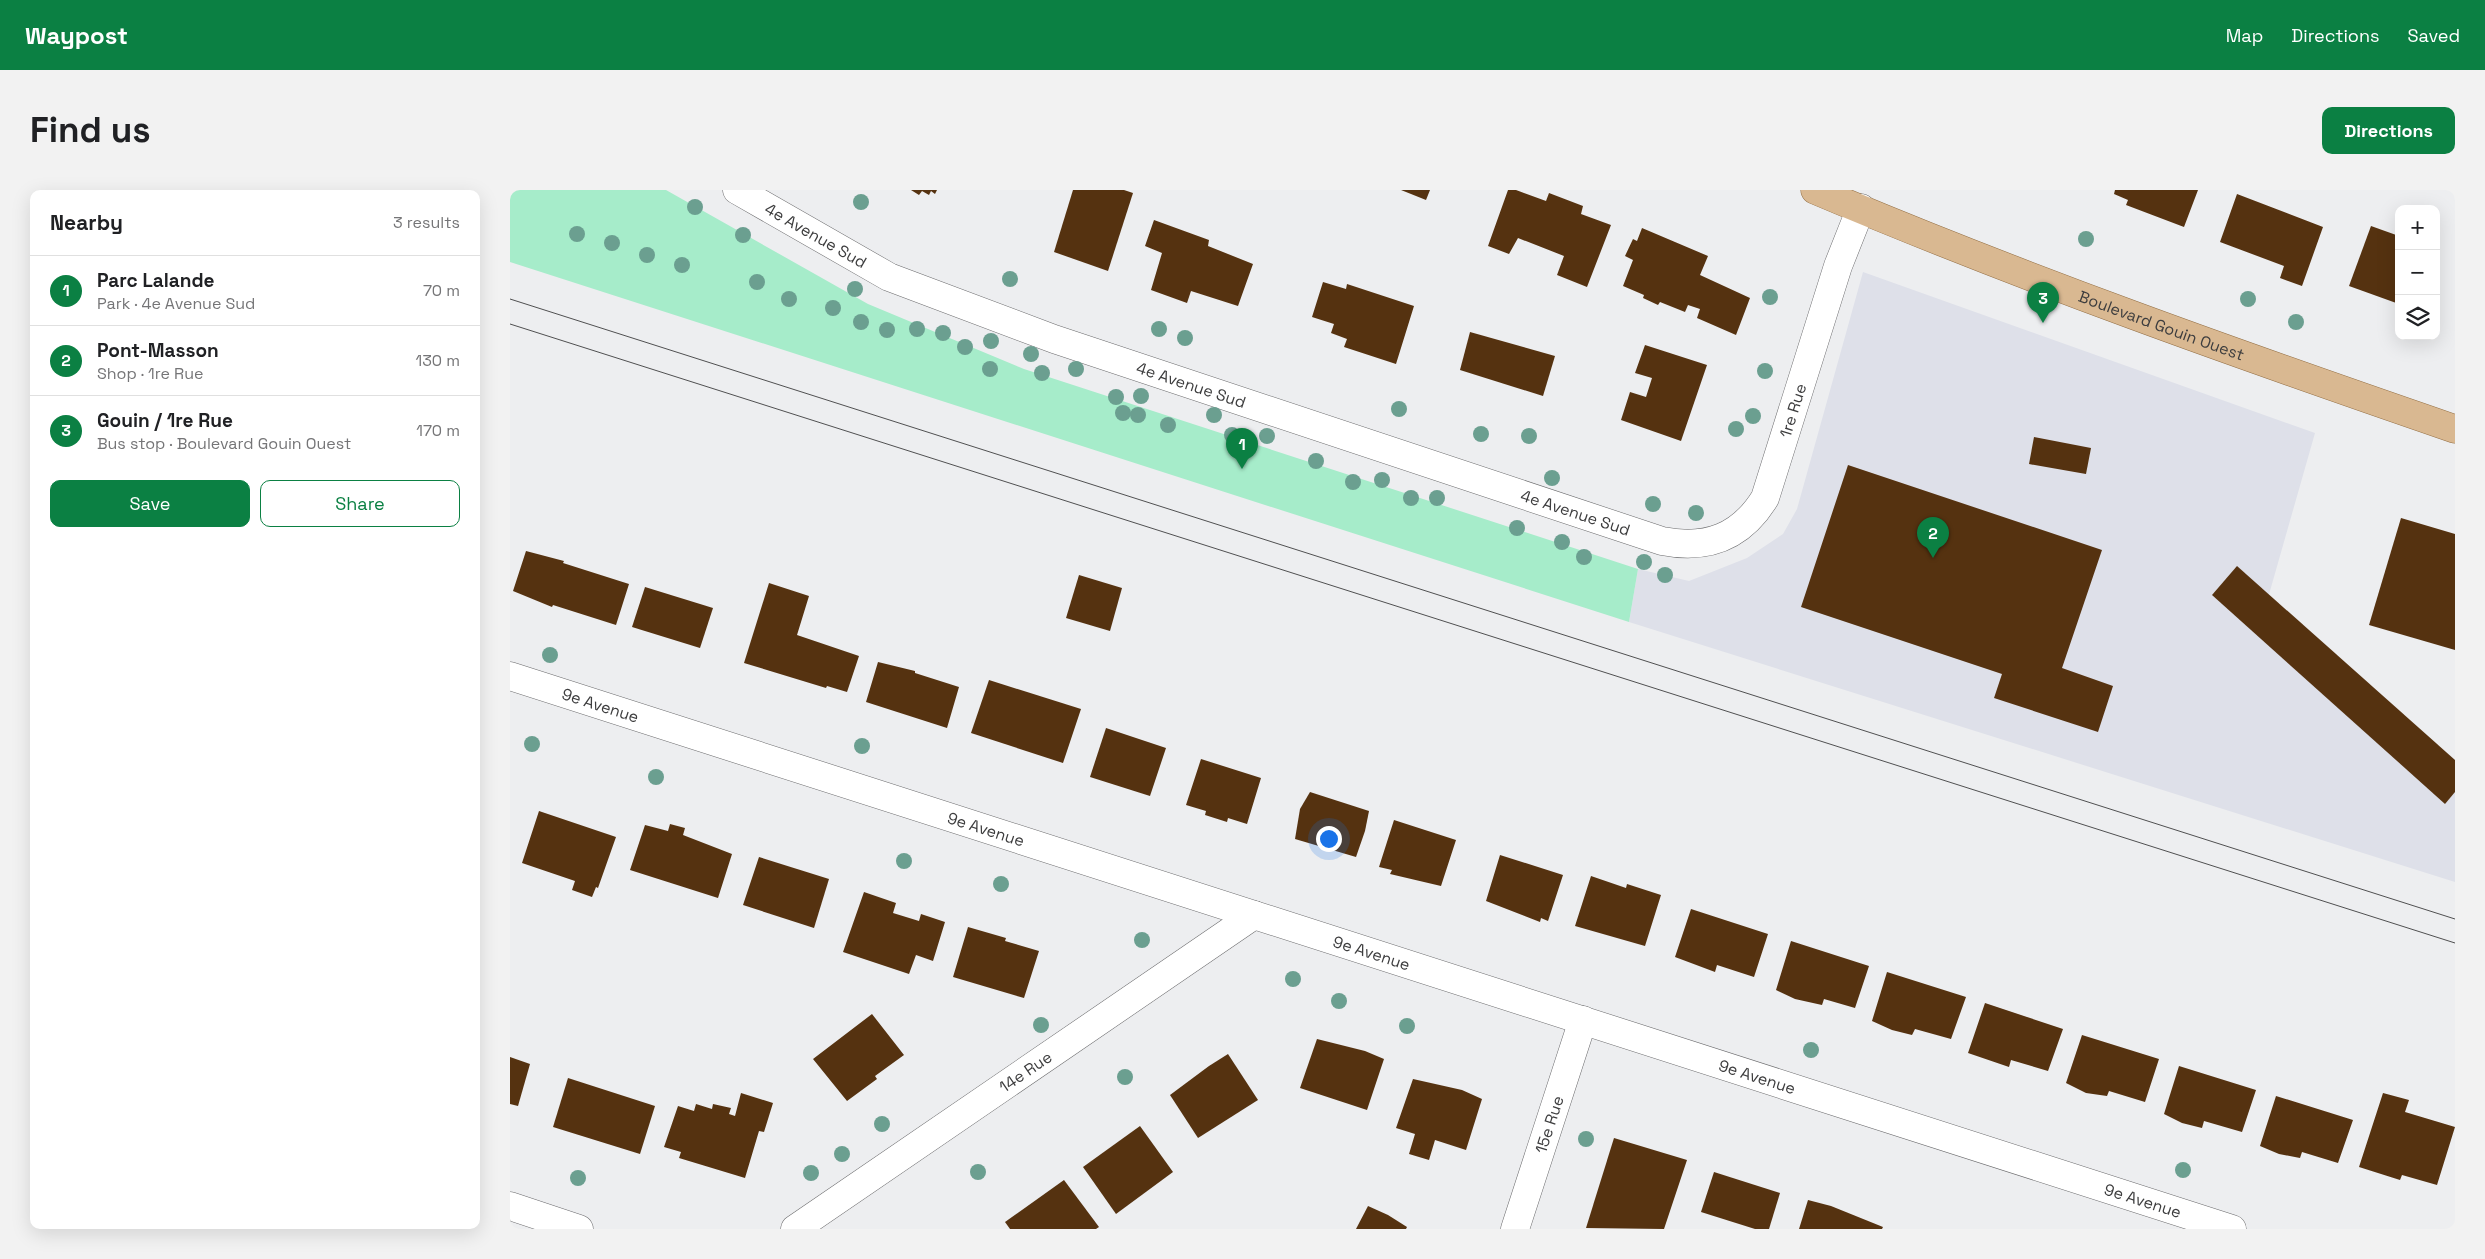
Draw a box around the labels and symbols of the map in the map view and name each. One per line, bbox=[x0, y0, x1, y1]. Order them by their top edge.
street label: 4e Avenue Sud bbox=[761, 198, 871, 273]
pin: 3 bbox=[2027, 282, 2059, 323]
street label: Boulevard Gouin Ouest bbox=[2076, 285, 2247, 365]
street label: 4e Avenue Sud bbox=[1134, 357, 1249, 413]
street label: 1re Rue bbox=[1774, 381, 1811, 440]
pin: 1 bbox=[1226, 428, 1258, 469]
street label: 4e Avenue Sud bbox=[1518, 484, 1633, 540]
pin: 2 bbox=[1917, 517, 1949, 558]
street label: 9e Avenue bbox=[559, 683, 642, 727]
street label: 9e Avenue bbox=[945, 807, 1027, 851]
your location bbox=[1316, 826, 1342, 852]
street label: 9e Avenue bbox=[1330, 931, 1413, 975]
street label: 14e Rue bbox=[995, 1046, 1056, 1097]
street label: 9e Avenue bbox=[1716, 1054, 1798, 1099]
street label: 15e Rue bbox=[1530, 1093, 1568, 1156]
street label: 9e Avenue bbox=[2102, 1178, 2184, 1223]

